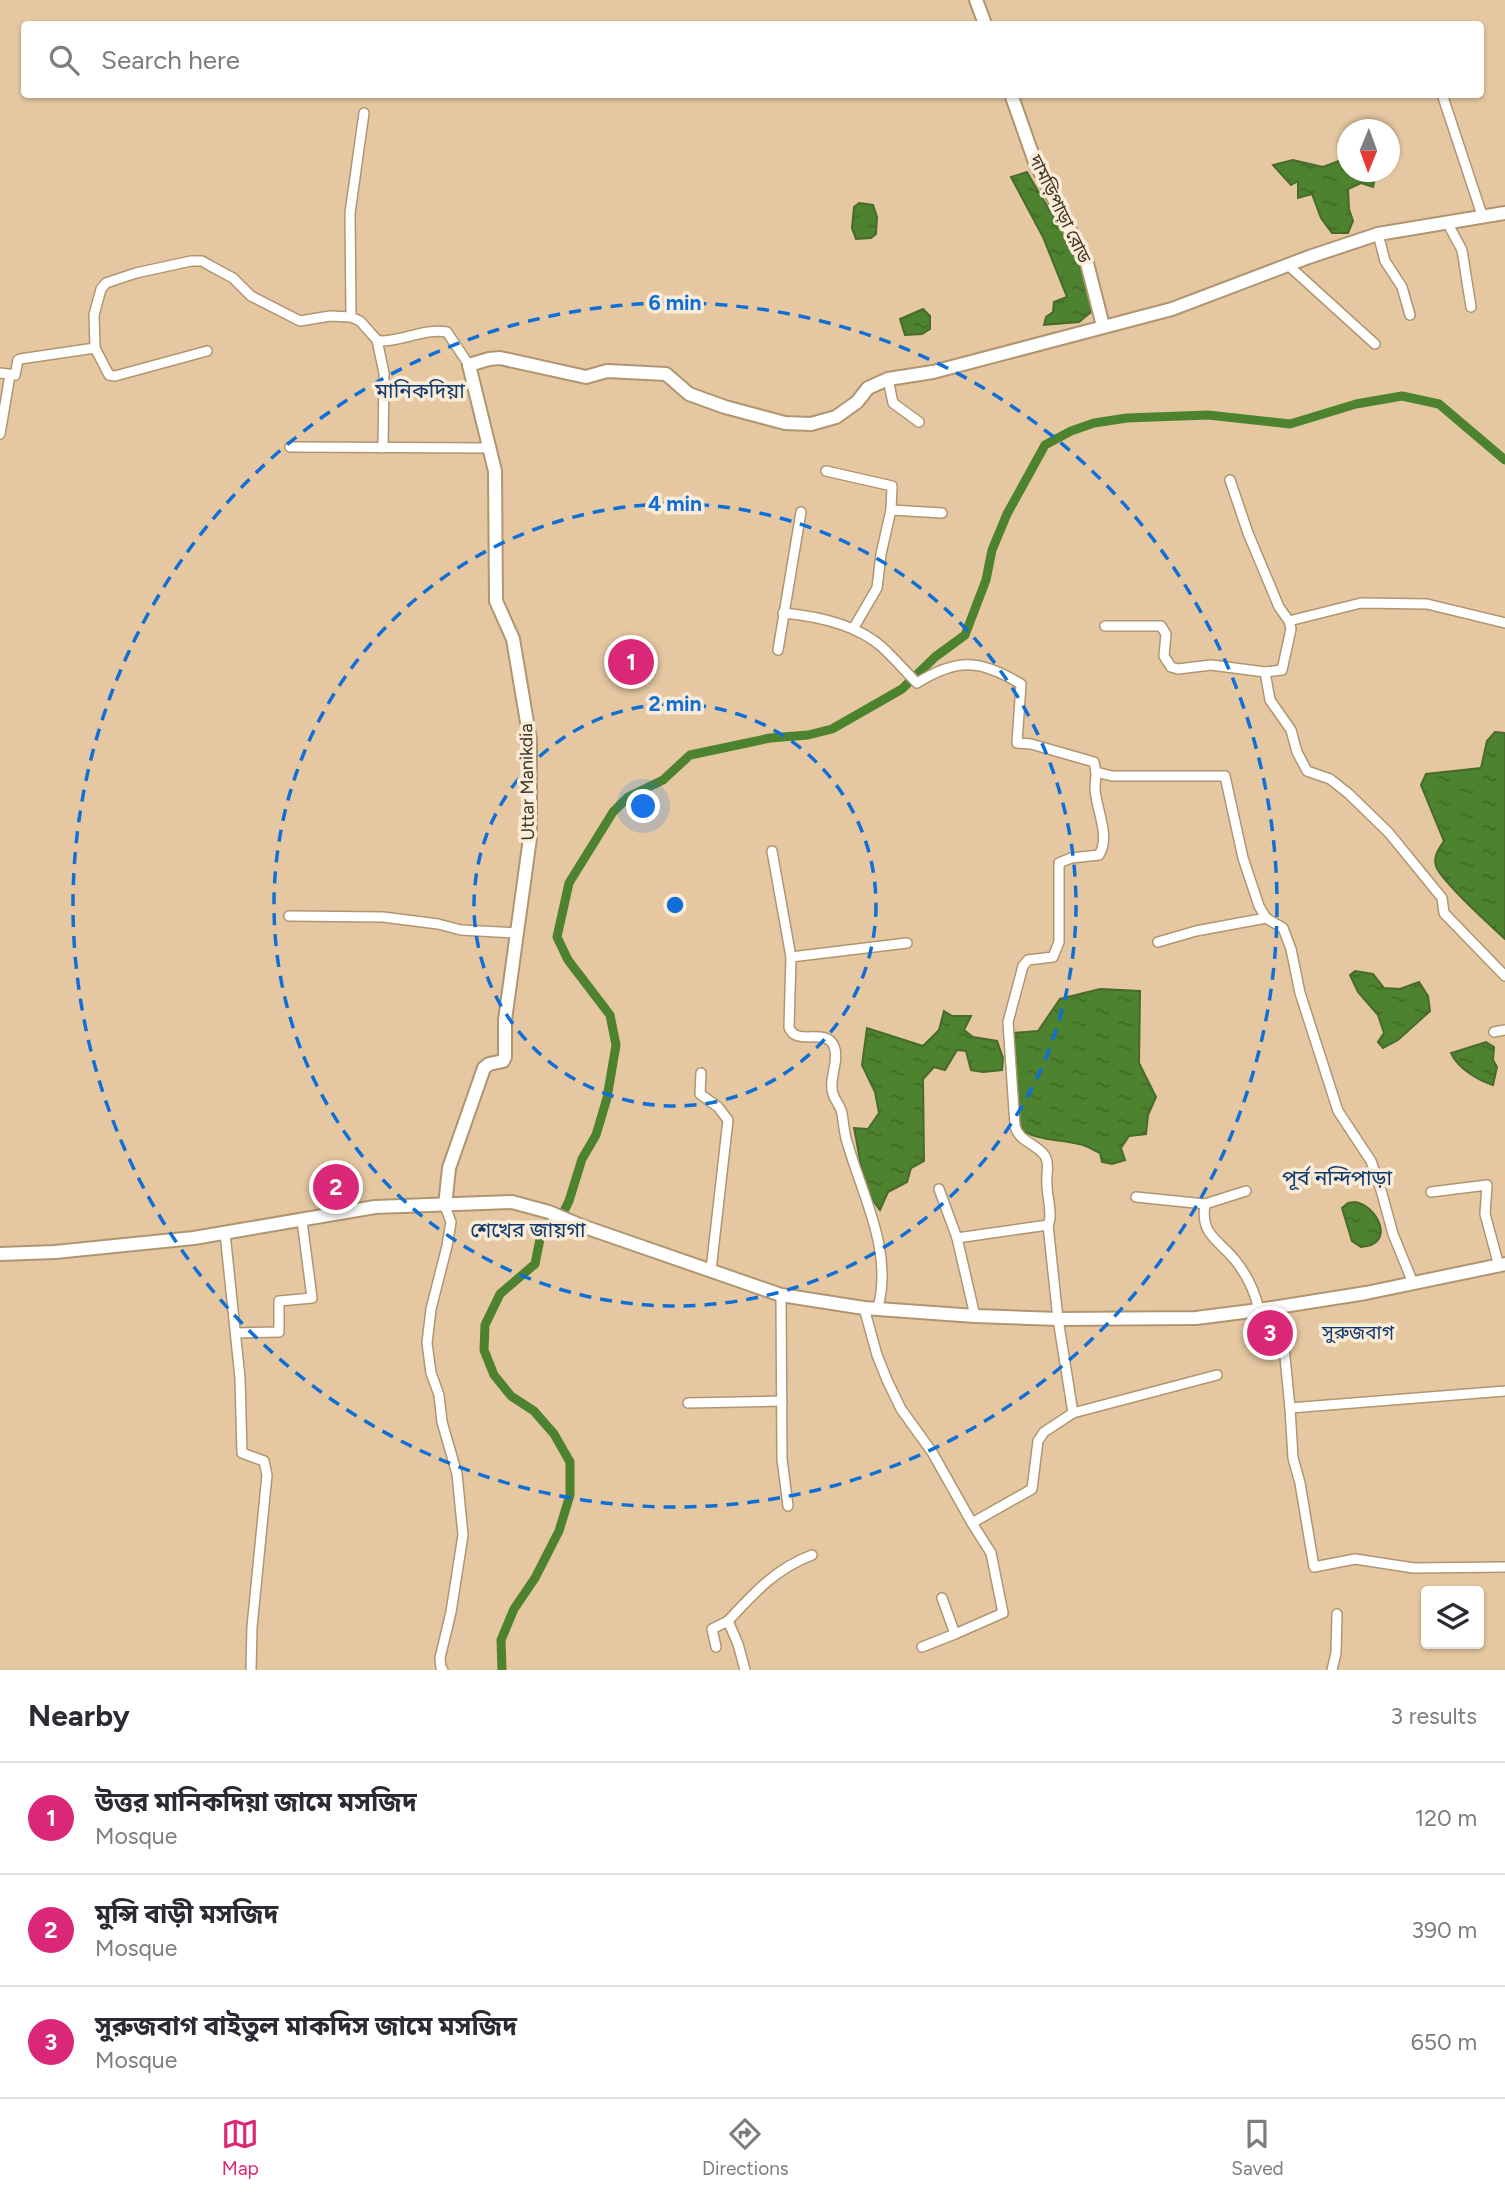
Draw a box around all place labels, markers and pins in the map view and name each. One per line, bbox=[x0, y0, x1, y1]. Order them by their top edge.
pin: 1 bbox=[608, 636, 654, 688]
centre of rings bbox=[663, 893, 687, 917]
pin: 2 bbox=[313, 1161, 359, 1213]
pin: 3 bbox=[1247, 1307, 1293, 1359]

